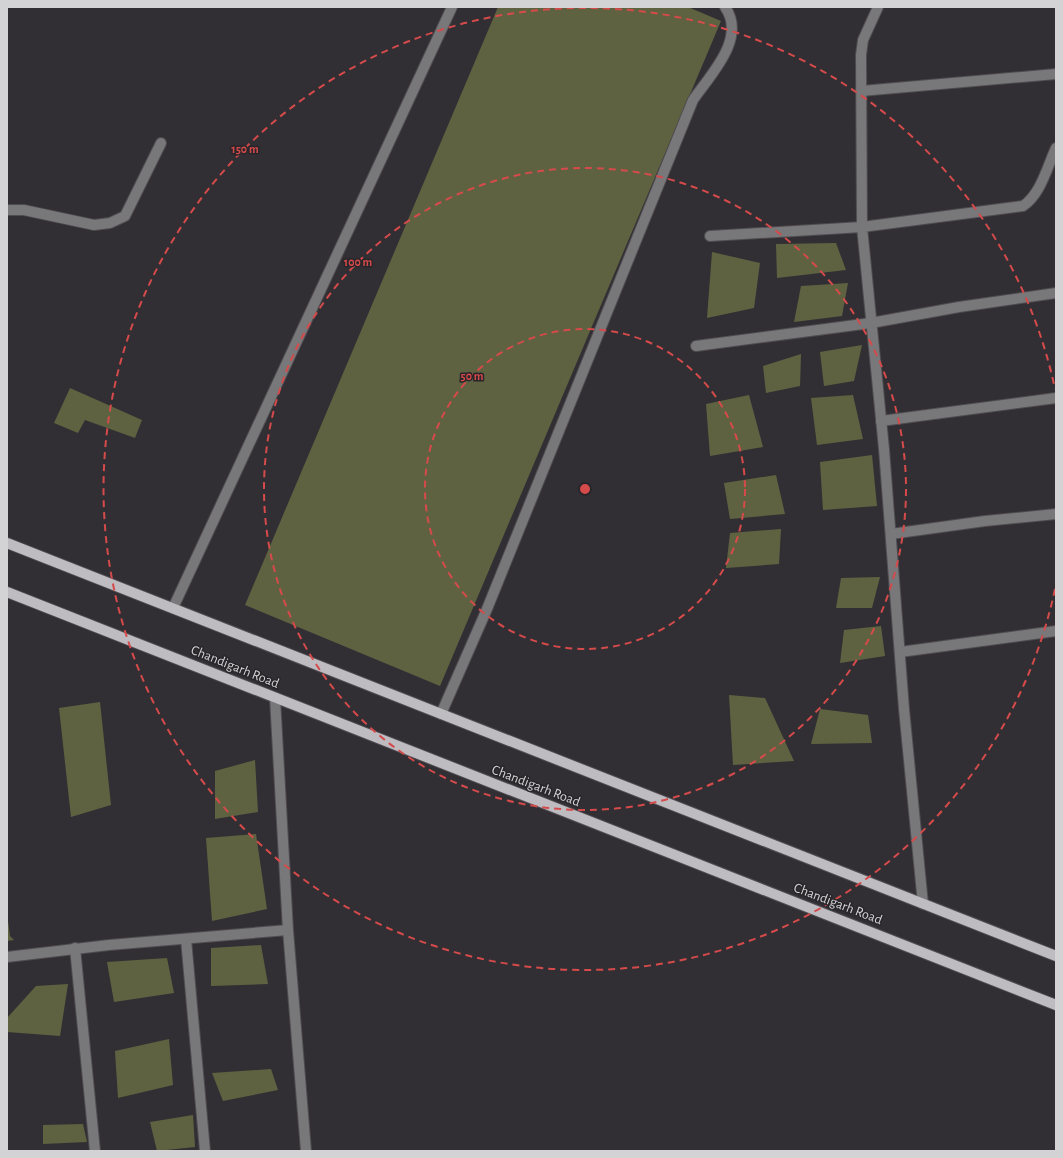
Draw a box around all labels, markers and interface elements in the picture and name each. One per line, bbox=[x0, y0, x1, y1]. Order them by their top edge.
text: 150 m bbox=[231, 143, 259, 155]
text: 100 m bbox=[344, 256, 372, 268]
text: 50 m bbox=[461, 370, 484, 382]
centre of rings bbox=[578, 482, 592, 496]
street label: Chandigarh Road bbox=[189, 643, 281, 691]
street label: Chandigarh Road bbox=[490, 763, 582, 809]
street label: Chandigarh Road bbox=[792, 881, 884, 927]

